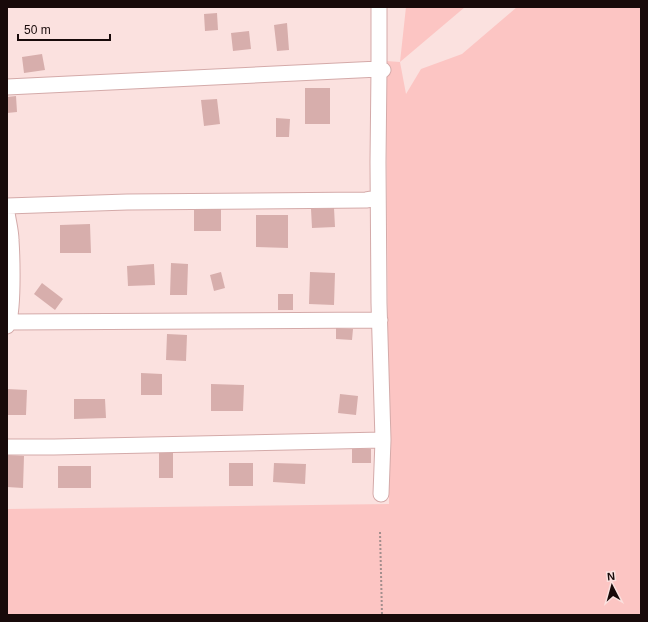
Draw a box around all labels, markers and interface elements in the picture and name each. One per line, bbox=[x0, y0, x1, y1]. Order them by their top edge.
scale bar bbox=[18, 16, 110, 42]
text: 50 m bbox=[24, 23, 51, 37]
north arrow bbox=[592, 566, 632, 606]
text: N bbox=[606, 570, 616, 582]

